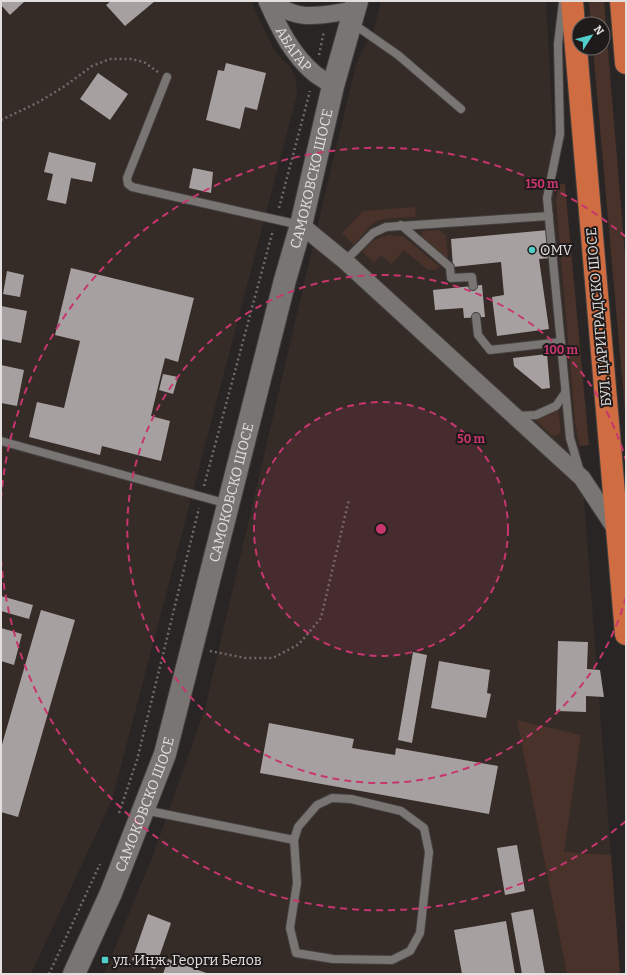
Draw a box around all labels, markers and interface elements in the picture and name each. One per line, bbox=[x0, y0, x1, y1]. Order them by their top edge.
north arrow bbox=[571, 16, 611, 56]
text: N bbox=[591, 23, 607, 38]
street label: АБАГАР bbox=[272, 24, 315, 75]
street label: САМОКОВСКО ШОСЕ bbox=[286, 107, 336, 250]
text: 150 m bbox=[526, 177, 559, 191]
street label: БУЛ. ЦАРИГРАДСКО ШОСЕ bbox=[583, 227, 615, 407]
place label: OMV bbox=[540, 242, 573, 259]
marker: OMV bbox=[527, 245, 537, 255]
text: 100 m bbox=[544, 343, 579, 357]
street label: САМОКОВСКО ШОСЕ bbox=[205, 421, 257, 564]
text: 50 m bbox=[457, 432, 485, 446]
centre of rings bbox=[374, 522, 388, 536]
street label: САМОКОВСКО ШОСЕ bbox=[112, 735, 178, 874]
place label: ул. Инж. Георги Белов bbox=[112, 952, 262, 969]
marker: ул. Инж. Георги Белов bbox=[100, 955, 110, 965]

